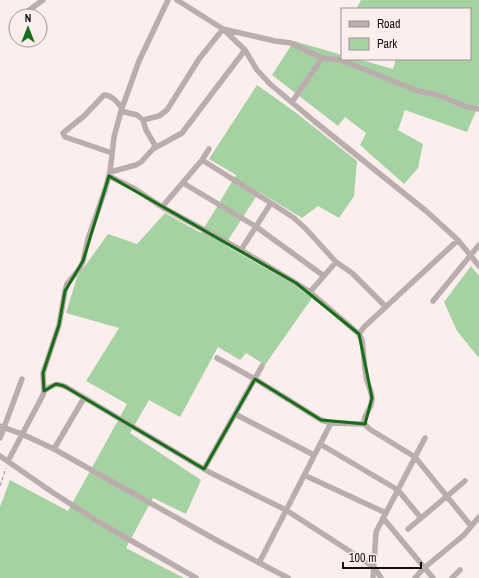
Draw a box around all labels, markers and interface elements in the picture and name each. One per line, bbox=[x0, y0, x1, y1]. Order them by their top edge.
north arrow bbox=[8, 8, 48, 48]
legend bbox=[341, 8, 471, 60]
text: N bbox=[25, 11, 31, 25]
text: Road bbox=[377, 16, 401, 32]
text: Park bbox=[377, 36, 397, 52]
scale bar bbox=[343, 544, 421, 570]
text: 100 m bbox=[349, 550, 376, 566]

